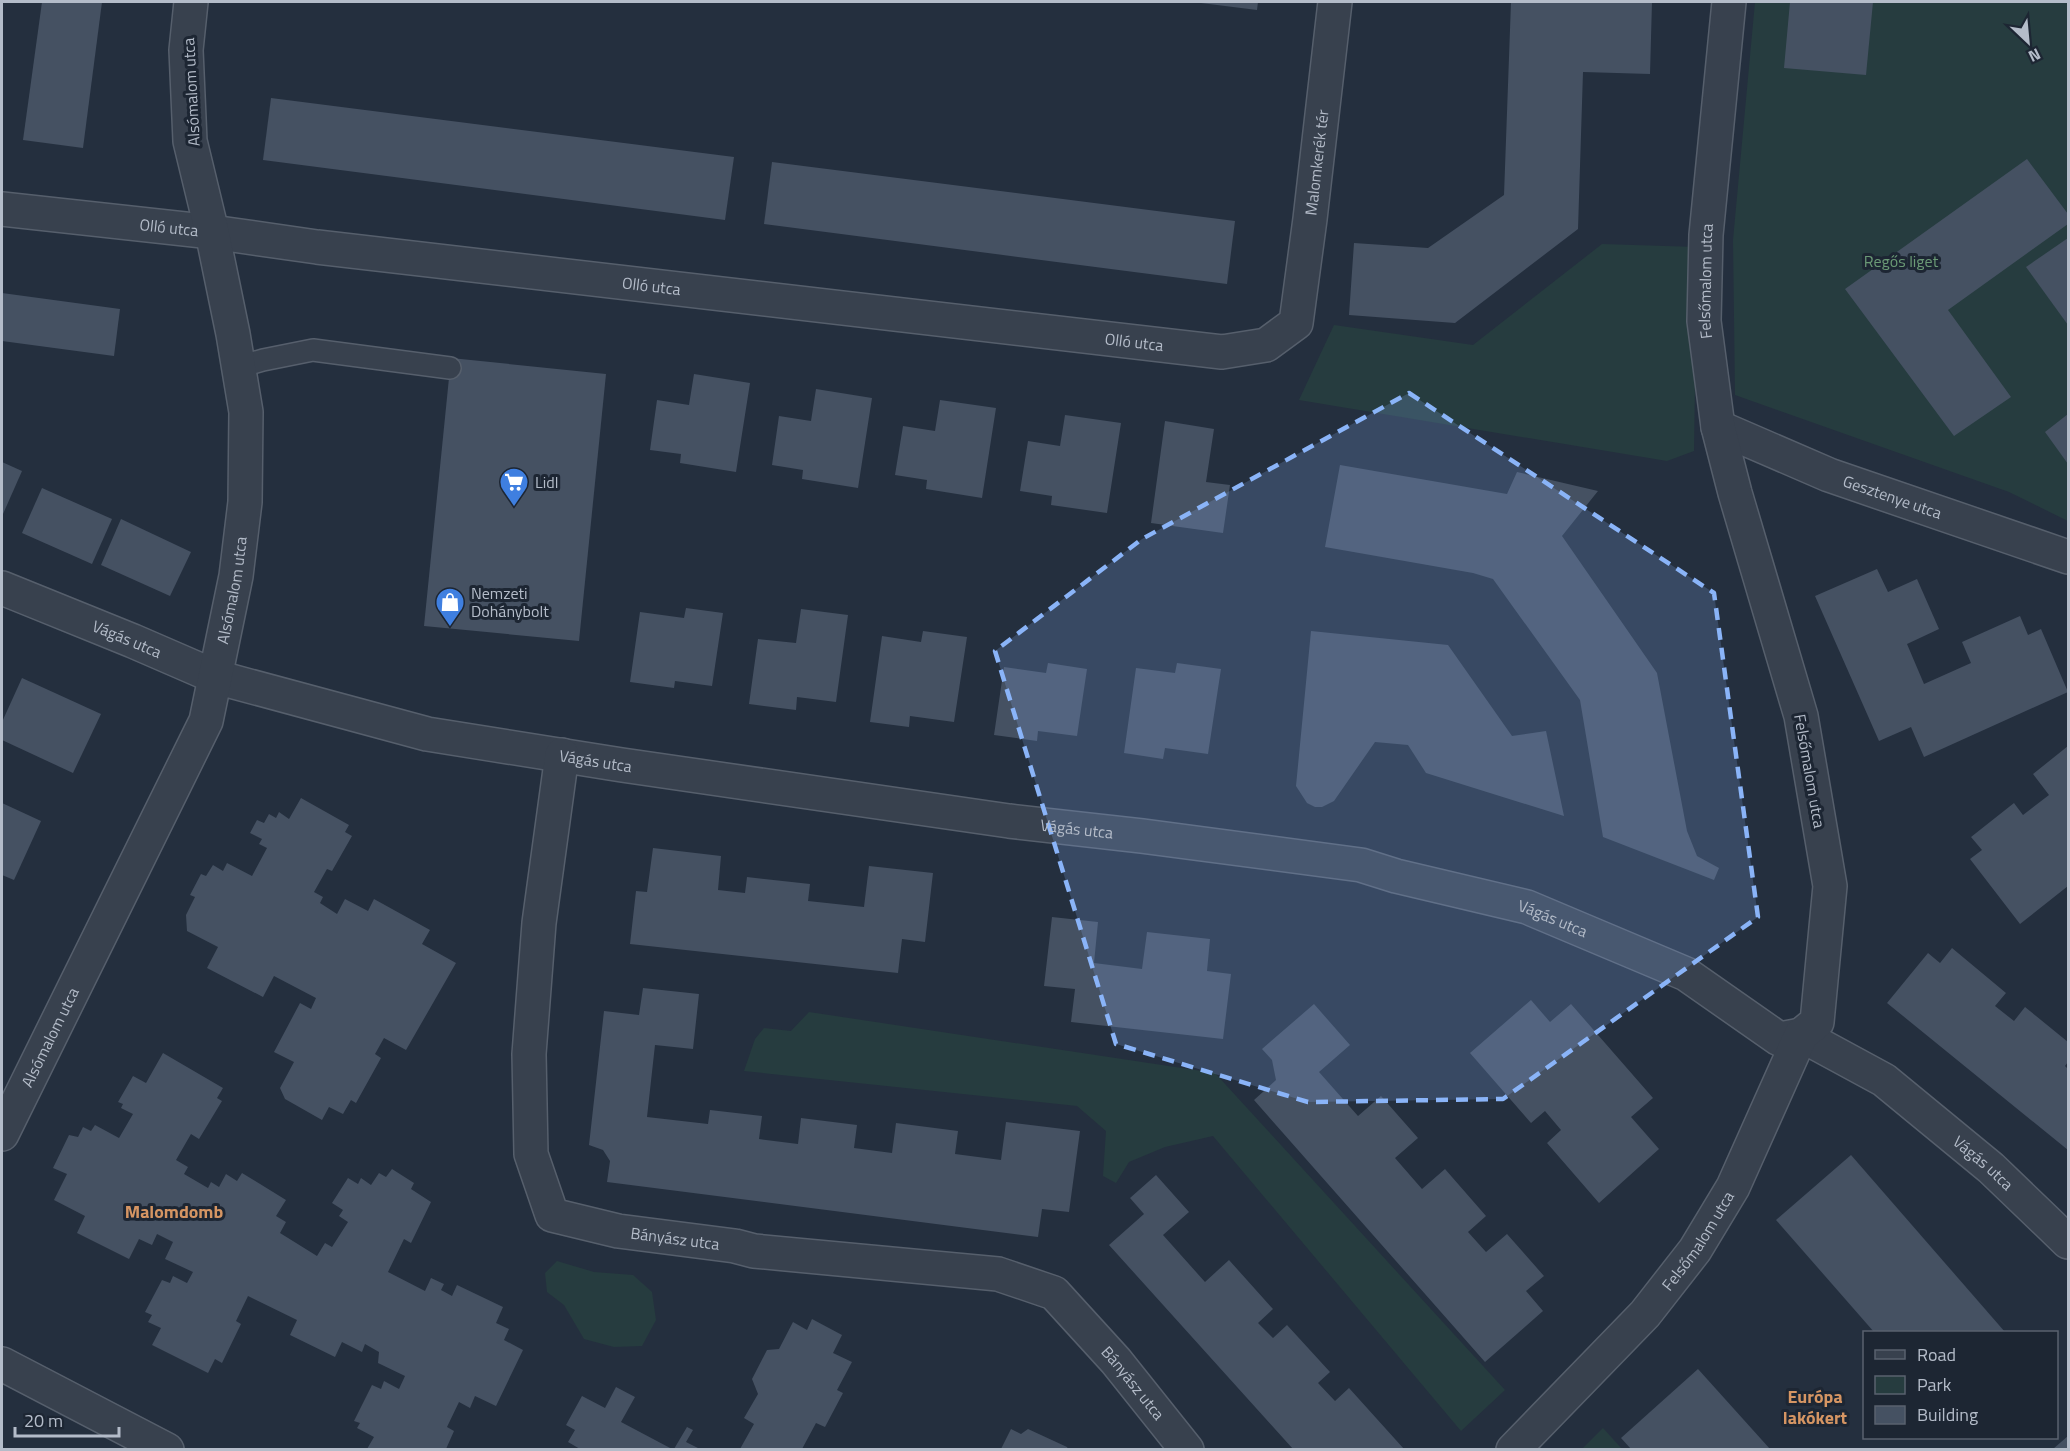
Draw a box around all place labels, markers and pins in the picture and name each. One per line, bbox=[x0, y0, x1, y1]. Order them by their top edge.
supermarket icon: Lidl bbox=[498, 466, 530, 508]
place label: Lidl bbox=[535, 470, 558, 494]
place label: Nemzeti Dohánybolt bbox=[471, 581, 549, 623]
shop icon: Nemzeti Dohánybolt bbox=[434, 586, 466, 628]

